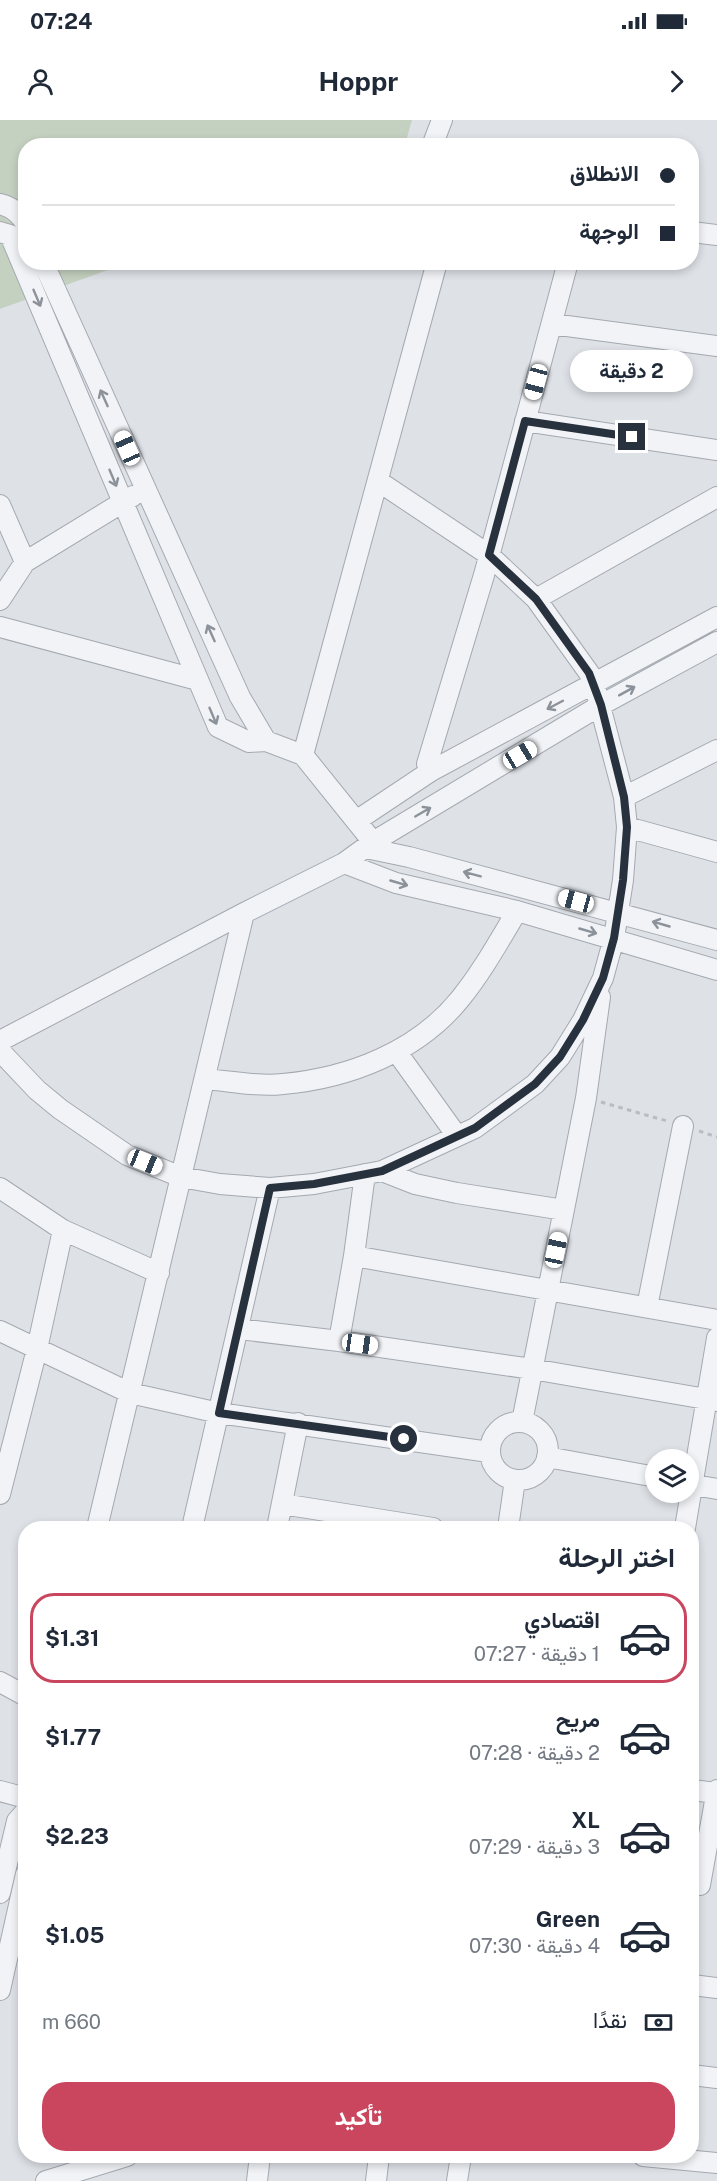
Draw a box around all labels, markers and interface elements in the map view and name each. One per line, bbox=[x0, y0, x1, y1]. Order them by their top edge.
text: 07:24 bbox=[30, 8, 92, 34]
icon: person bbox=[24, 65, 57, 98]
text: Hoppr bbox=[319, 65, 398, 97]
icon: forward bbox=[660, 65, 693, 98]
text: الانطلاق bbox=[570, 160, 639, 186]
text: الوجهة bbox=[579, 218, 639, 244]
one-way arrow bbox=[32, 288, 43, 307]
callout: 2 دقيقة bbox=[570, 350, 694, 392]
text: 2 دقيقة bbox=[599, 359, 664, 383]
car bbox=[523, 362, 549, 402]
one-way arrow bbox=[98, 389, 109, 407]
route end bbox=[618, 423, 645, 450]
car bbox=[111, 428, 143, 468]
one-way arrow bbox=[108, 468, 119, 486]
one-way arrow bbox=[204, 624, 216, 642]
one-way arrow bbox=[618, 685, 635, 697]
one-way arrow bbox=[546, 700, 564, 711]
one-way arrow bbox=[208, 706, 219, 724]
car bbox=[500, 738, 540, 772]
one-way arrow bbox=[415, 806, 432, 818]
one-way arrow bbox=[463, 867, 482, 879]
one-way arrow bbox=[389, 878, 408, 889]
car bbox=[556, 888, 596, 914]
one-way arrow bbox=[652, 918, 671, 929]
one-way arrow bbox=[578, 926, 597, 937]
car bbox=[125, 1147, 165, 1177]
car bbox=[543, 1231, 569, 1269]
car bbox=[341, 1333, 379, 1355]
route start bbox=[390, 1425, 417, 1452]
map controls bbox=[645, 1449, 699, 1503]
button: layers bbox=[645, 1449, 699, 1503]
text: اختر الرحلة bbox=[558, 1541, 675, 1573]
text: اقتصادي bbox=[524, 1607, 600, 1633]
icon: car bbox=[618, 1611, 672, 1665]
text: $1.31 bbox=[45, 1625, 99, 1651]
text: 1 دقيقة · 07:27 bbox=[474, 1642, 600, 1666]
text: مريح bbox=[556, 1706, 600, 1732]
icon: car bbox=[618, 1710, 672, 1764]
text: $1.77 bbox=[45, 1724, 101, 1750]
text: 2 دقيقة · 07:28 bbox=[469, 1741, 600, 1765]
text: XL bbox=[572, 1807, 600, 1833]
icon: car bbox=[618, 1809, 672, 1863]
text: $2.23 bbox=[45, 1823, 109, 1849]
text: 3 دقيقة · 07:29 bbox=[469, 1835, 600, 1859]
text: Green bbox=[536, 1906, 600, 1932]
icon: car bbox=[618, 1908, 672, 1962]
text: $1.05 bbox=[45, 1922, 104, 1948]
text: 4 دقيقة · 07:30 bbox=[469, 1934, 600, 1958]
icon: cash bbox=[642, 2006, 675, 2039]
text: نقدًا bbox=[593, 2007, 627, 2033]
text: 660 m bbox=[42, 2010, 101, 2034]
button: تأكيد bbox=[42, 2082, 675, 2151]

